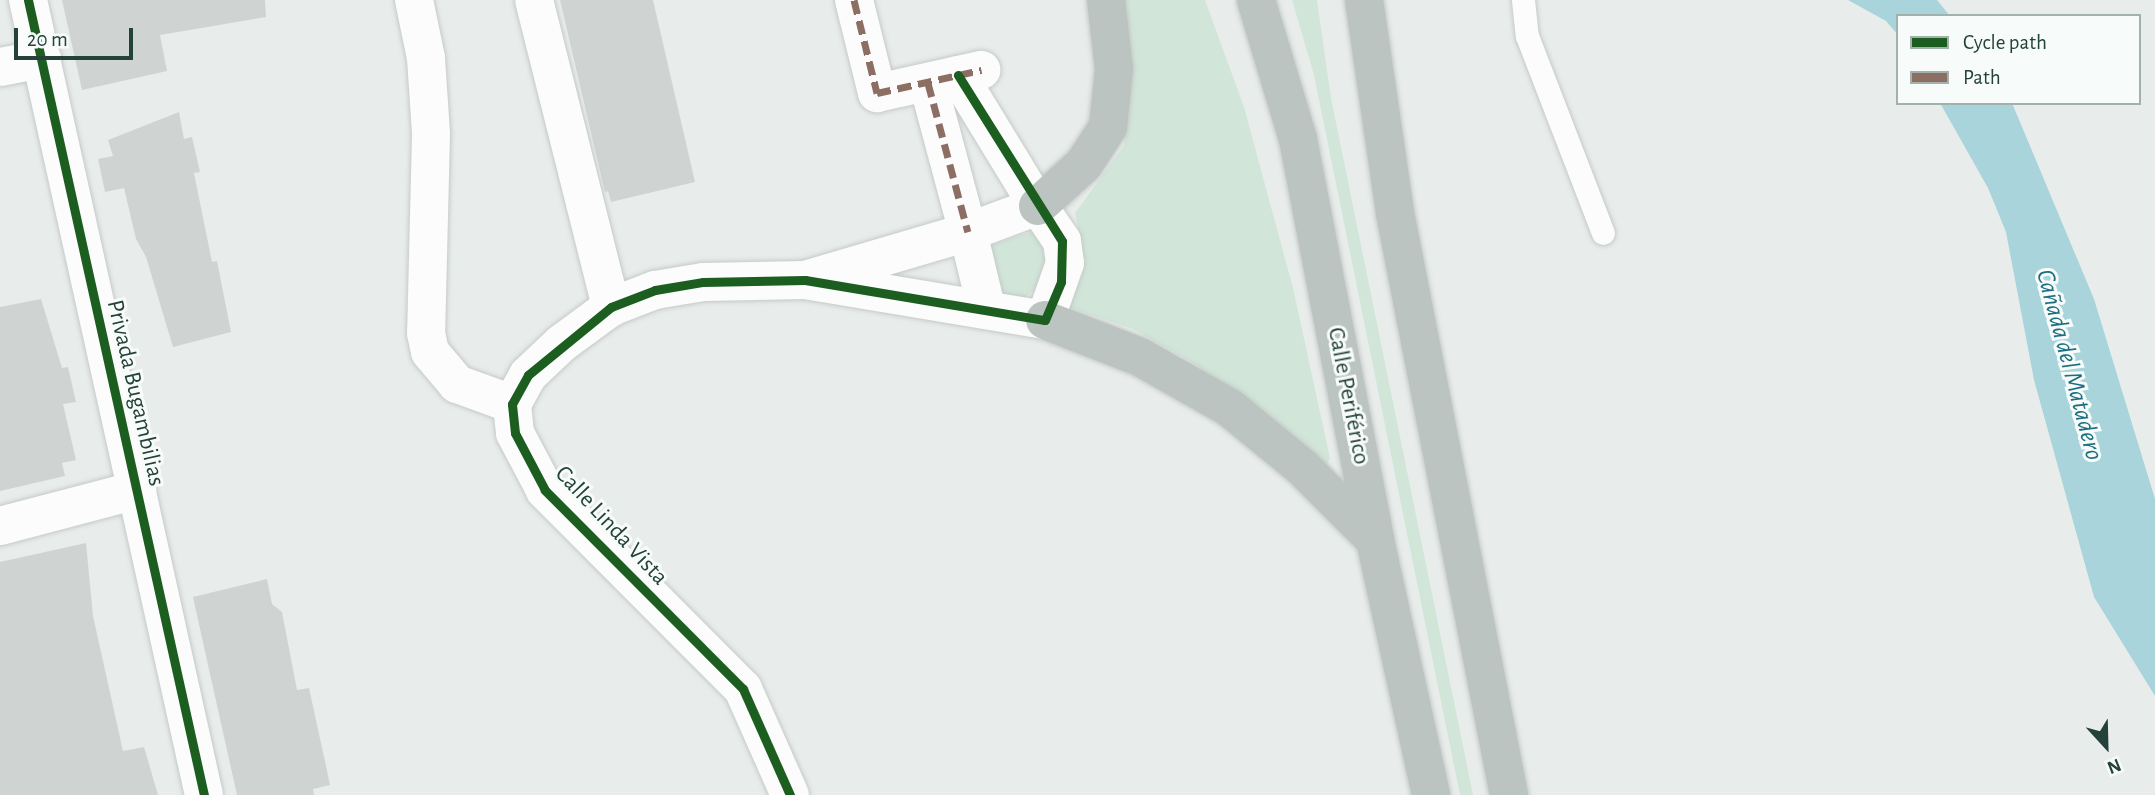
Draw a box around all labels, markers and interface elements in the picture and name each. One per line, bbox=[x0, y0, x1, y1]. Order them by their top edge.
scale bar bbox=[18, 14, 136, 58]
legend bbox=[1896, 14, 2141, 105]
text: 20 m bbox=[27, 29, 68, 50]
text: Cycle path bbox=[1963, 32, 2047, 53]
text: Path bbox=[1963, 67, 2001, 88]
water label: Cañada del Matadero bbox=[2029, 266, 2109, 464]
street label: Privada Bugambilias bbox=[100, 297, 170, 489]
street label: Calle Periférico bbox=[1321, 325, 1375, 467]
street label: Calle Linda Vista bbox=[548, 460, 674, 592]
north arrow bbox=[2071, 711, 2141, 781]
text: N bbox=[2104, 755, 2124, 777]

